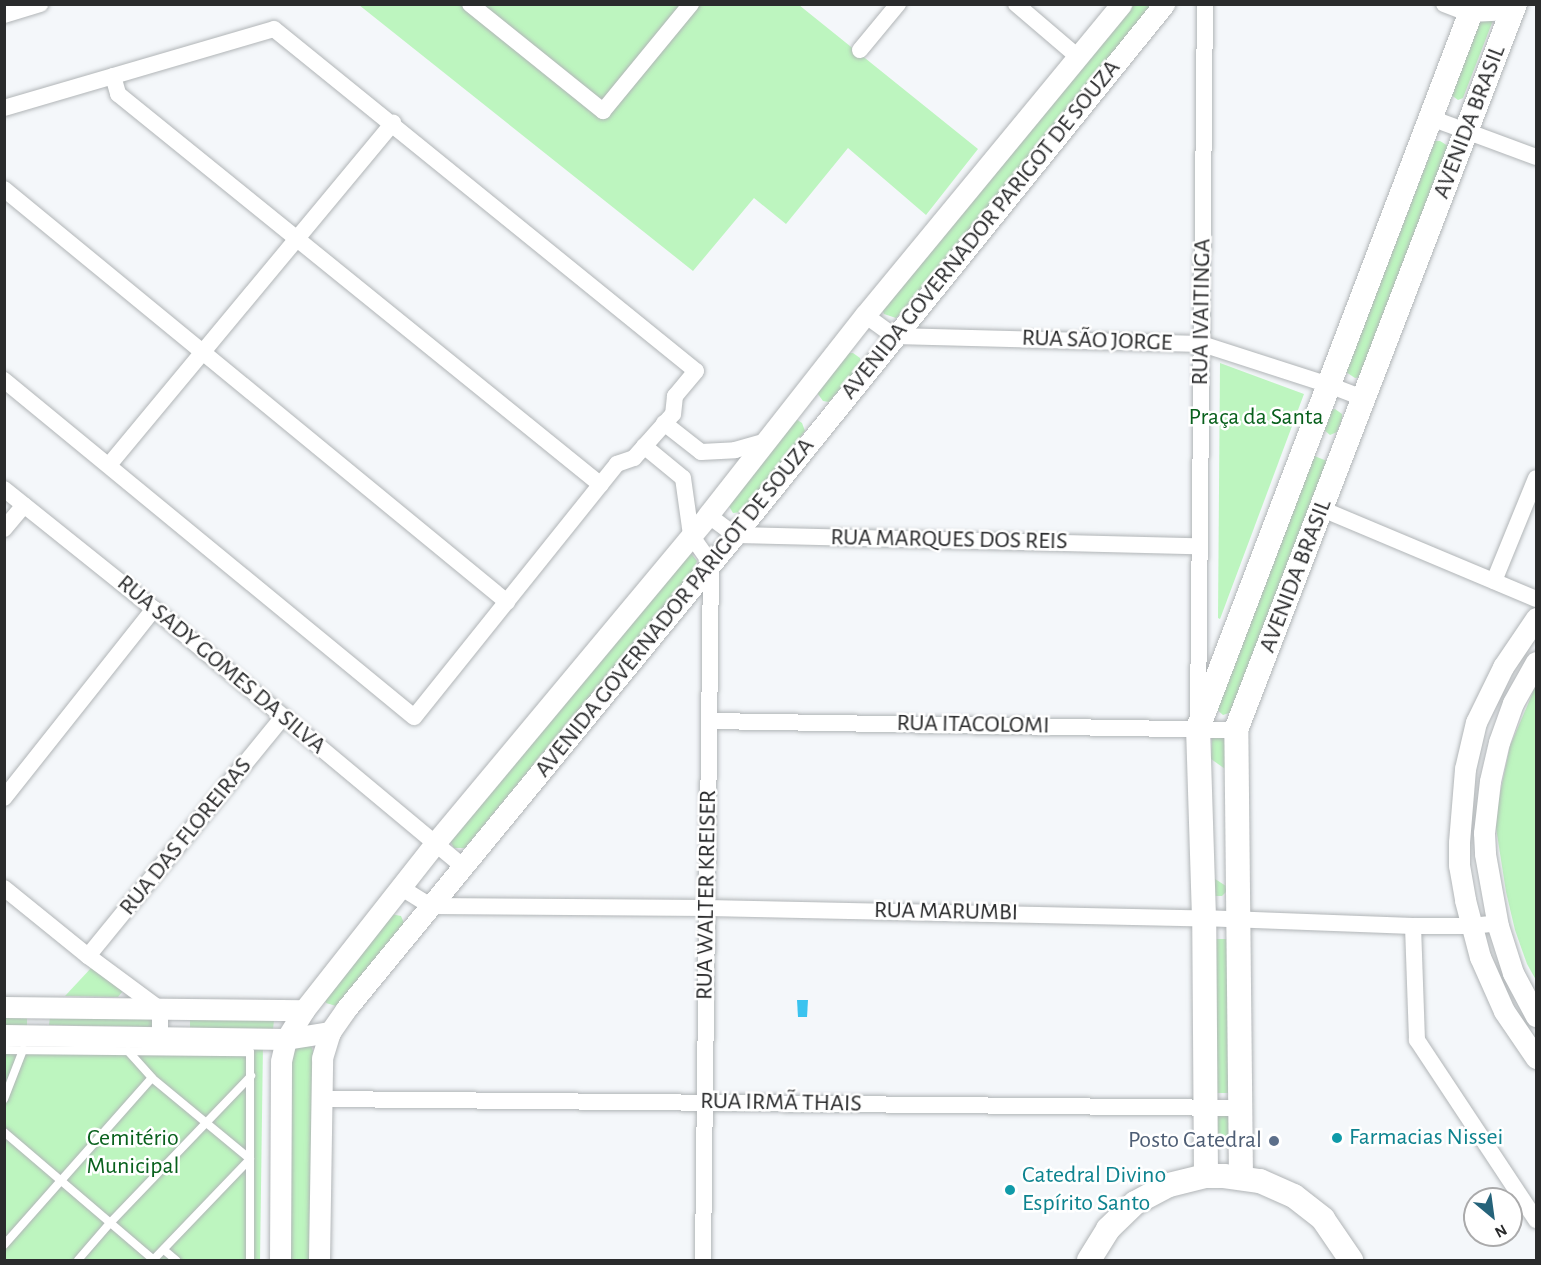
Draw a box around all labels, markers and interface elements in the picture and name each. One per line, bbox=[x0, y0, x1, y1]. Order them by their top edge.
street label: AVENIDA BRASIL bbox=[1428, 41, 1512, 203]
street label: AVENIDA GOVERNADOR PARIGOT DE SOUZA bbox=[835, 55, 1127, 405]
street label: RUA IVAITINGA bbox=[1186, 238, 1218, 386]
street label: RUA SÃO JORGE bbox=[1021, 324, 1173, 358]
park label: Praça da Santa bbox=[1188, 404, 1324, 432]
street label: AVENIDA GOVERNADOR PARIGOT DE SOUZA bbox=[529, 433, 821, 783]
street label: AVENIDA BRASIL bbox=[1254, 495, 1338, 657]
street label: RUA MARQUES DOS REIS bbox=[830, 524, 1068, 556]
street label: RUA SADY GOMES DA SILVA bbox=[111, 569, 331, 761]
street label: RUA ITACOLOMI bbox=[896, 709, 1050, 741]
street label: RUA DAS FLOREIRAS bbox=[114, 752, 258, 922]
street label: RUA WALTER KREISER bbox=[691, 790, 723, 1000]
street label: RUA MARUMBI bbox=[874, 896, 1018, 928]
street label: RUA IRMÃ THAIS bbox=[700, 1087, 862, 1119]
place label: Farmacias Nissei bbox=[1349, 1124, 1503, 1152]
park label: Cemitério Municipal bbox=[87, 1125, 179, 1181]
place label: Posto Catedral bbox=[1128, 1127, 1262, 1155]
marker: Farmacias Nissei bbox=[1330, 1131, 1344, 1145]
marker: Posto Catedral bbox=[1267, 1134, 1281, 1148]
place label: Catedral Divino Espírito Santo bbox=[1022, 1162, 1166, 1218]
marker: Catedral Divino Espírito Santo bbox=[1003, 1183, 1017, 1197]
north arrow bbox=[1463, 1187, 1523, 1247]
text: N bbox=[1492, 1221, 1510, 1241]

